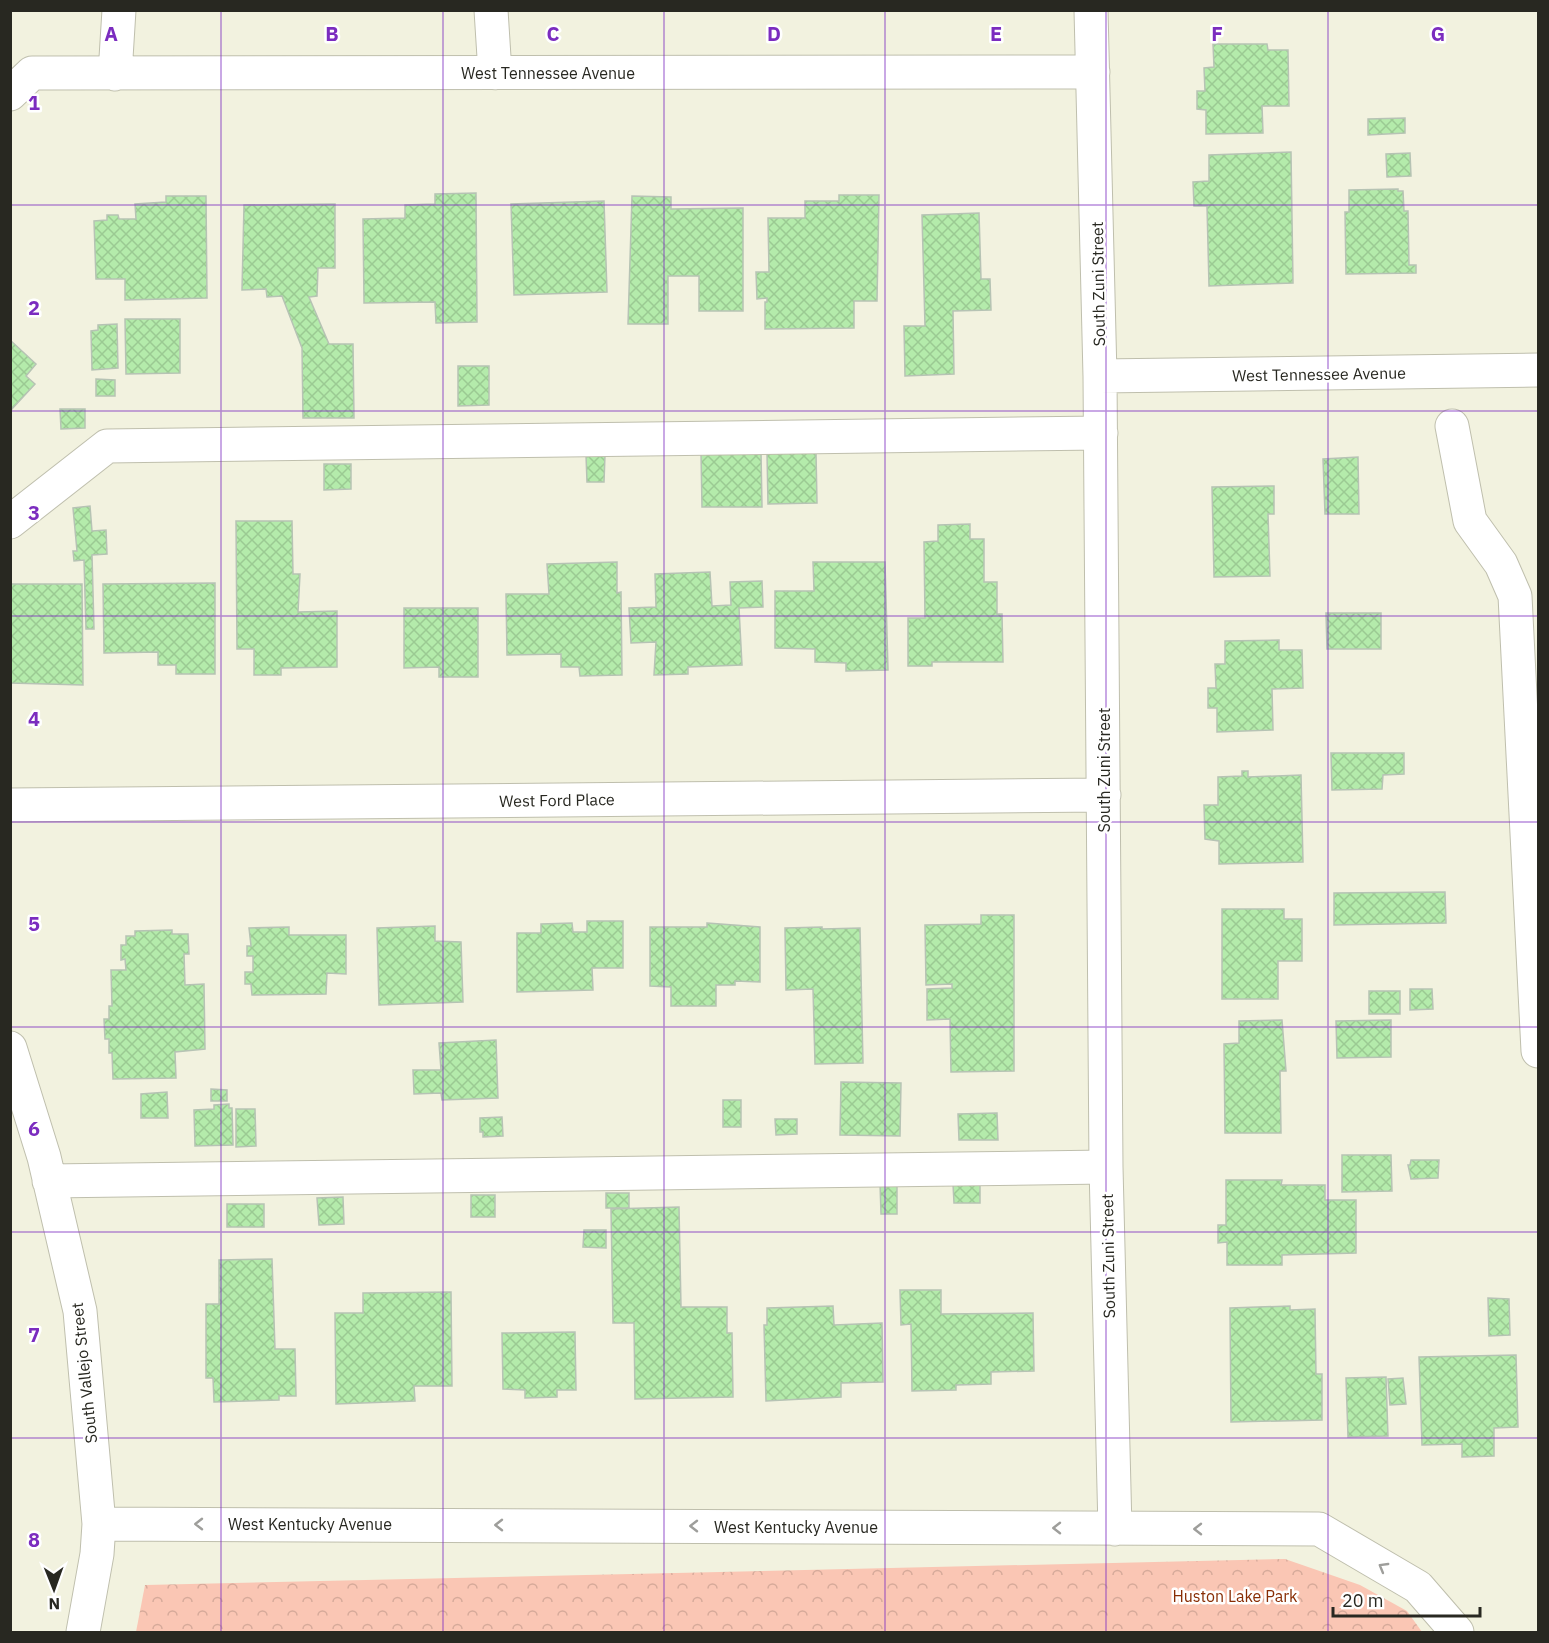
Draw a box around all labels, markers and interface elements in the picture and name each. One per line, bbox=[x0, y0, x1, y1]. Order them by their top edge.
text: A bbox=[104, 20, 118, 47]
text: B bbox=[325, 20, 339, 47]
text: C bbox=[546, 20, 560, 47]
text: D bbox=[767, 20, 781, 47]
text: E bbox=[990, 20, 1002, 47]
text: F bbox=[1211, 20, 1223, 47]
text: G bbox=[1431, 20, 1445, 47]
street label: West Tennessee Avenue bbox=[461, 63, 635, 83]
text: 1 bbox=[28, 89, 40, 116]
street label: South Zuni Street bbox=[1087, 221, 1109, 347]
text: 2 bbox=[28, 294, 40, 321]
street label: West Tennessee Avenue bbox=[1232, 362, 1406, 386]
text: 3 bbox=[28, 499, 40, 526]
text: 4 bbox=[28, 705, 40, 732]
street label: South Zuni Street bbox=[1094, 708, 1114, 832]
street label: West Ford Place bbox=[499, 789, 615, 811]
text: 5 bbox=[28, 910, 40, 937]
text: 6 bbox=[28, 1115, 40, 1142]
street label: South Zuni Street bbox=[1097, 1193, 1119, 1319]
street label: South Vallejo Street bbox=[67, 1302, 101, 1444]
text: 7 bbox=[28, 1321, 40, 1348]
street label: West Kentucky Avenue bbox=[228, 1514, 392, 1534]
street label: West Kentucky Avenue bbox=[714, 1517, 878, 1537]
one-way arrow bbox=[194, 1518, 203, 1530]
one-way arrow bbox=[494, 1519, 503, 1531]
one-way arrow bbox=[689, 1520, 698, 1532]
one-way arrow bbox=[1052, 1522, 1061, 1534]
one-way arrow bbox=[1194, 1523, 1203, 1535]
text: 8 bbox=[28, 1526, 40, 1553]
north arrow bbox=[24, 1559, 84, 1619]
one-way arrow bbox=[1379, 1562, 1389, 1574]
scale bar bbox=[1333, 1580, 1480, 1618]
park label: Huston Lake Park bbox=[1172, 1586, 1298, 1606]
text: 20 m bbox=[1342, 1589, 1384, 1612]
text: N bbox=[48, 1594, 60, 1614]

